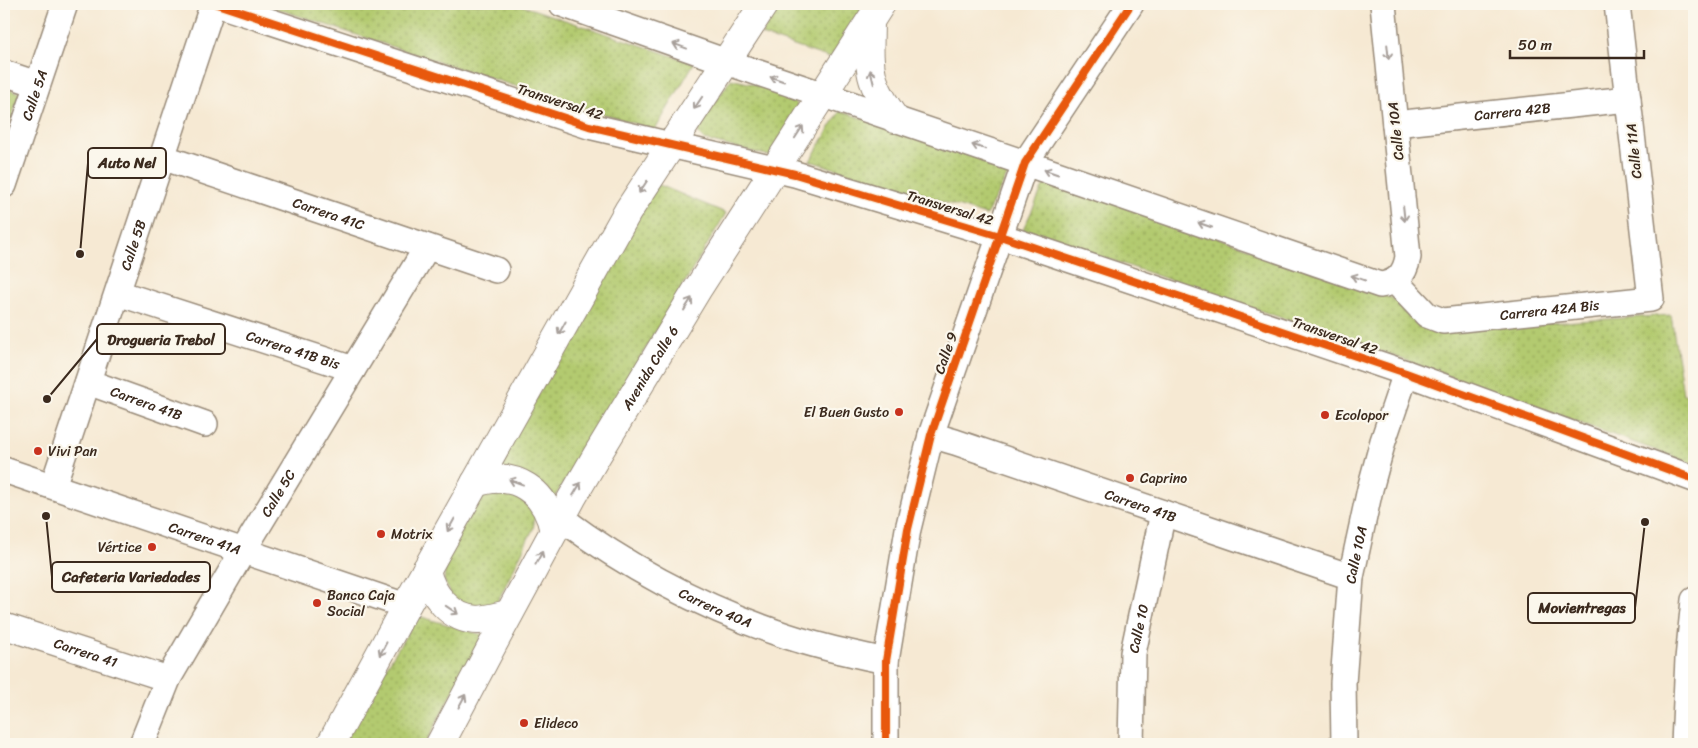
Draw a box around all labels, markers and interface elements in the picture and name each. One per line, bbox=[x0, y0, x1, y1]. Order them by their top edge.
scale bar bbox=[1510, 28, 1644, 60]
text: 50 m bbox=[1518, 32, 1553, 58]
one-way arrow bbox=[672, 41, 688, 50]
one-way arrow bbox=[1383, 44, 1393, 60]
street label: Calle 5A bbox=[14, 66, 55, 124]
one-way arrow bbox=[867, 69, 876, 85]
one-way arrow bbox=[769, 74, 785, 84]
street label: Transversal 42 bbox=[514, 76, 606, 128]
street label: Carrera 42B bbox=[1473, 95, 1552, 128]
one-way arrow bbox=[693, 96, 703, 110]
street label: Calle 10A bbox=[1381, 101, 1411, 161]
street label: Calle 11A bbox=[1619, 122, 1649, 180]
one-way arrow bbox=[794, 126, 804, 140]
one-way arrow bbox=[971, 142, 987, 151]
callout: Auto Nel bbox=[88, 148, 166, 178]
text: Auto Nel bbox=[97, 150, 157, 176]
one-way arrow bbox=[1044, 167, 1060, 176]
one-way arrow bbox=[638, 179, 648, 193]
street label: Transversal 42 bbox=[904, 183, 996, 233]
street label: Carrera 41C bbox=[289, 190, 368, 237]
one-way arrow bbox=[1399, 206, 1409, 222]
street label: Calle 5B bbox=[113, 216, 153, 274]
one-way arrow bbox=[1197, 220, 1213, 229]
one-way arrow bbox=[1350, 273, 1366, 283]
street label: Carrera 42A Bis bbox=[1499, 292, 1601, 327]
one-way arrow bbox=[684, 298, 694, 312]
street label: Transversal 42 bbox=[1289, 310, 1381, 362]
one-way arrow bbox=[557, 320, 567, 334]
street label: Avenida Calle 6 bbox=[614, 321, 685, 416]
street label: Carrera 41B Bis bbox=[243, 323, 344, 377]
callout: Drogueria Trebol bbox=[97, 324, 225, 354]
text: Drogueria Trebol bbox=[107, 327, 216, 353]
street label: Calle 9 bbox=[927, 328, 965, 377]
street label: Carrera 41B bbox=[107, 379, 186, 427]
place label: El Buen Gusto bbox=[804, 400, 889, 425]
place label: Ecolopor bbox=[1335, 403, 1389, 428]
marker: El Buen Gusto bbox=[893, 406, 905, 418]
marker: Ecolopor bbox=[1319, 409, 1331, 421]
place label: Vivi Pan bbox=[48, 439, 97, 464]
marker: Vivi Pan bbox=[32, 445, 44, 457]
street label: Calle 5C bbox=[254, 464, 302, 522]
place label: Caprino bbox=[1140, 466, 1187, 491]
marker: Caprino bbox=[1124, 472, 1136, 484]
one-way arrow bbox=[508, 477, 524, 486]
street label: Carrera 41B bbox=[1101, 481, 1180, 529]
one-way arrow bbox=[573, 482, 583, 496]
street label: Carrera 41A bbox=[165, 514, 244, 562]
one-way arrow bbox=[445, 518, 455, 532]
place label: Motrix bbox=[391, 522, 433, 547]
street label: Calle 10A bbox=[1338, 523, 1374, 585]
marker: Motrix bbox=[375, 528, 387, 540]
place label: Vértice bbox=[98, 535, 142, 560]
marker: Vértice bbox=[146, 541, 158, 553]
one-way arrow bbox=[535, 551, 545, 565]
callout: Cafeteria Variedades bbox=[52, 562, 210, 592]
text: Cafeteria Variedades bbox=[61, 564, 201, 590]
street label: Carrera 40A bbox=[674, 580, 756, 635]
place label: Banco Caja Social bbox=[327, 583, 395, 624]
callout: Movientregas bbox=[1528, 593, 1635, 623]
text: Movientregas bbox=[1537, 595, 1627, 621]
marker: Banco Caja Social bbox=[311, 597, 323, 609]
street label: Calle 10 bbox=[1121, 602, 1156, 655]
one-way arrow bbox=[444, 605, 458, 615]
street label: Carrera 41 bbox=[51, 630, 121, 674]
one-way arrow bbox=[378, 641, 387, 656]
one-way arrow bbox=[457, 693, 467, 708]
place label: Elideco bbox=[534, 711, 578, 736]
marker: Elideco bbox=[518, 717, 530, 729]

